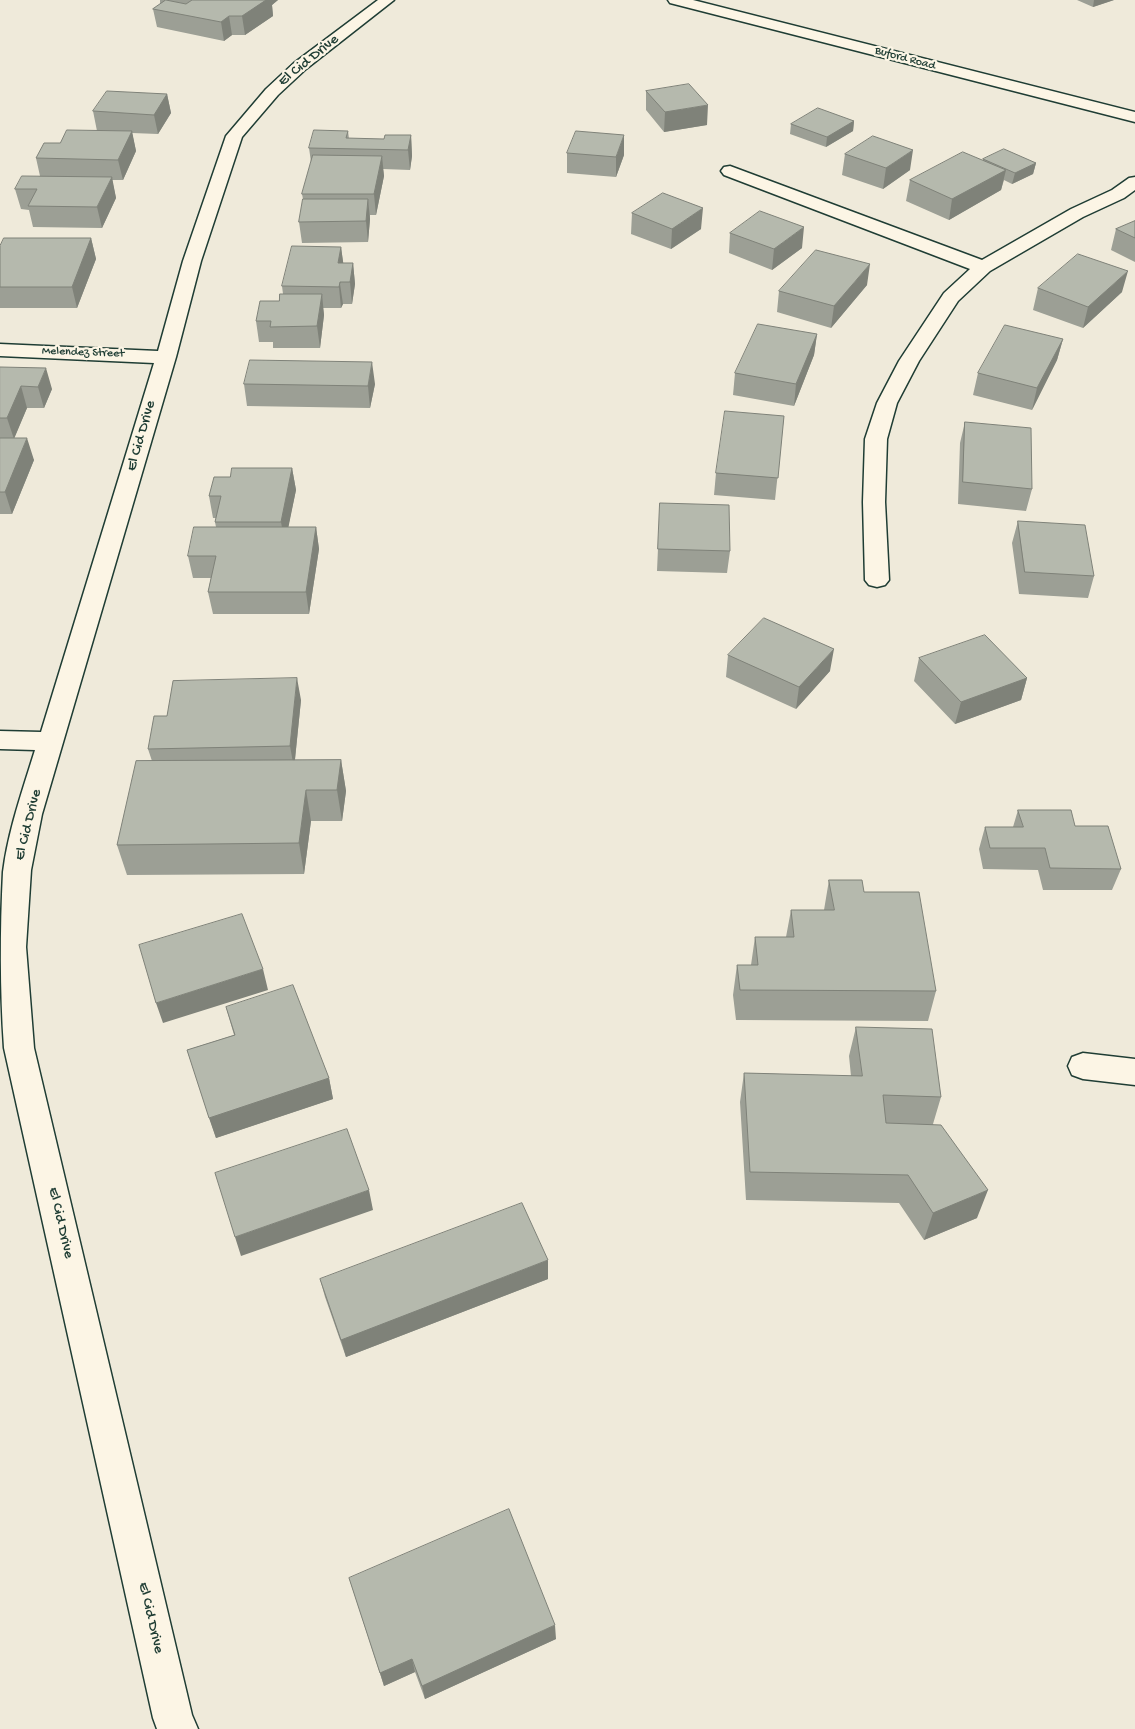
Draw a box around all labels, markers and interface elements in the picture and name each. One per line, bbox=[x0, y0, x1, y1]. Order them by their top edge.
street label: El Cid Drive bbox=[275, 31, 343, 91]
street label: Buford Road bbox=[873, 44, 937, 74]
street label: Melendez Street bbox=[42, 344, 124, 362]
street label: El Cid Drive bbox=[123, 399, 161, 473]
street label: El Cid Drive bbox=[11, 788, 47, 862]
street label: El Cid Drive bbox=[43, 1186, 77, 1260]
street label: El Cid Drive bbox=[133, 1581, 167, 1655]

